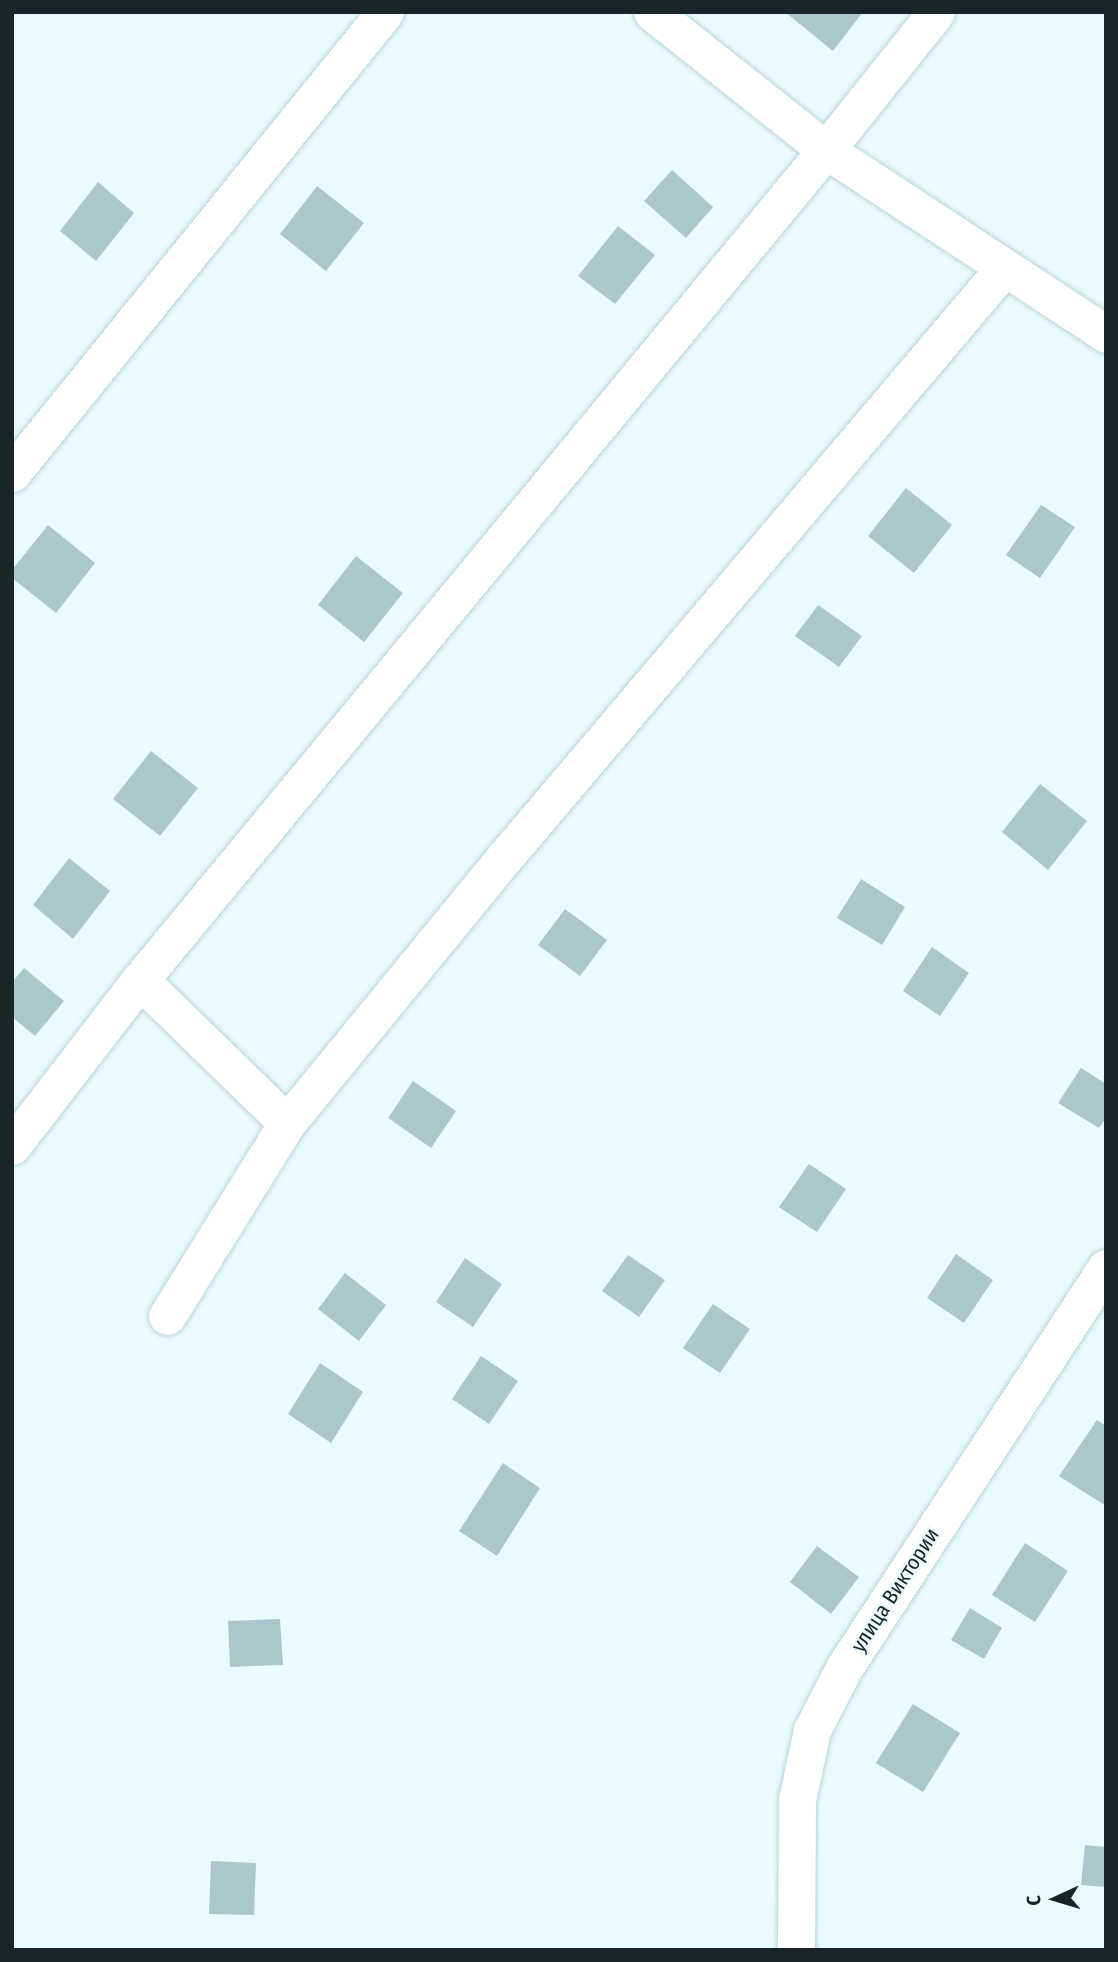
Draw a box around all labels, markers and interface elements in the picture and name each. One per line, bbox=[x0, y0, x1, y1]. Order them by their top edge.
street label: улица Виктории bbox=[846, 1523, 944, 1657]
north arrow bbox=[1020, 1864, 1090, 1934]
text: С bbox=[1022, 1895, 1045, 1906]

